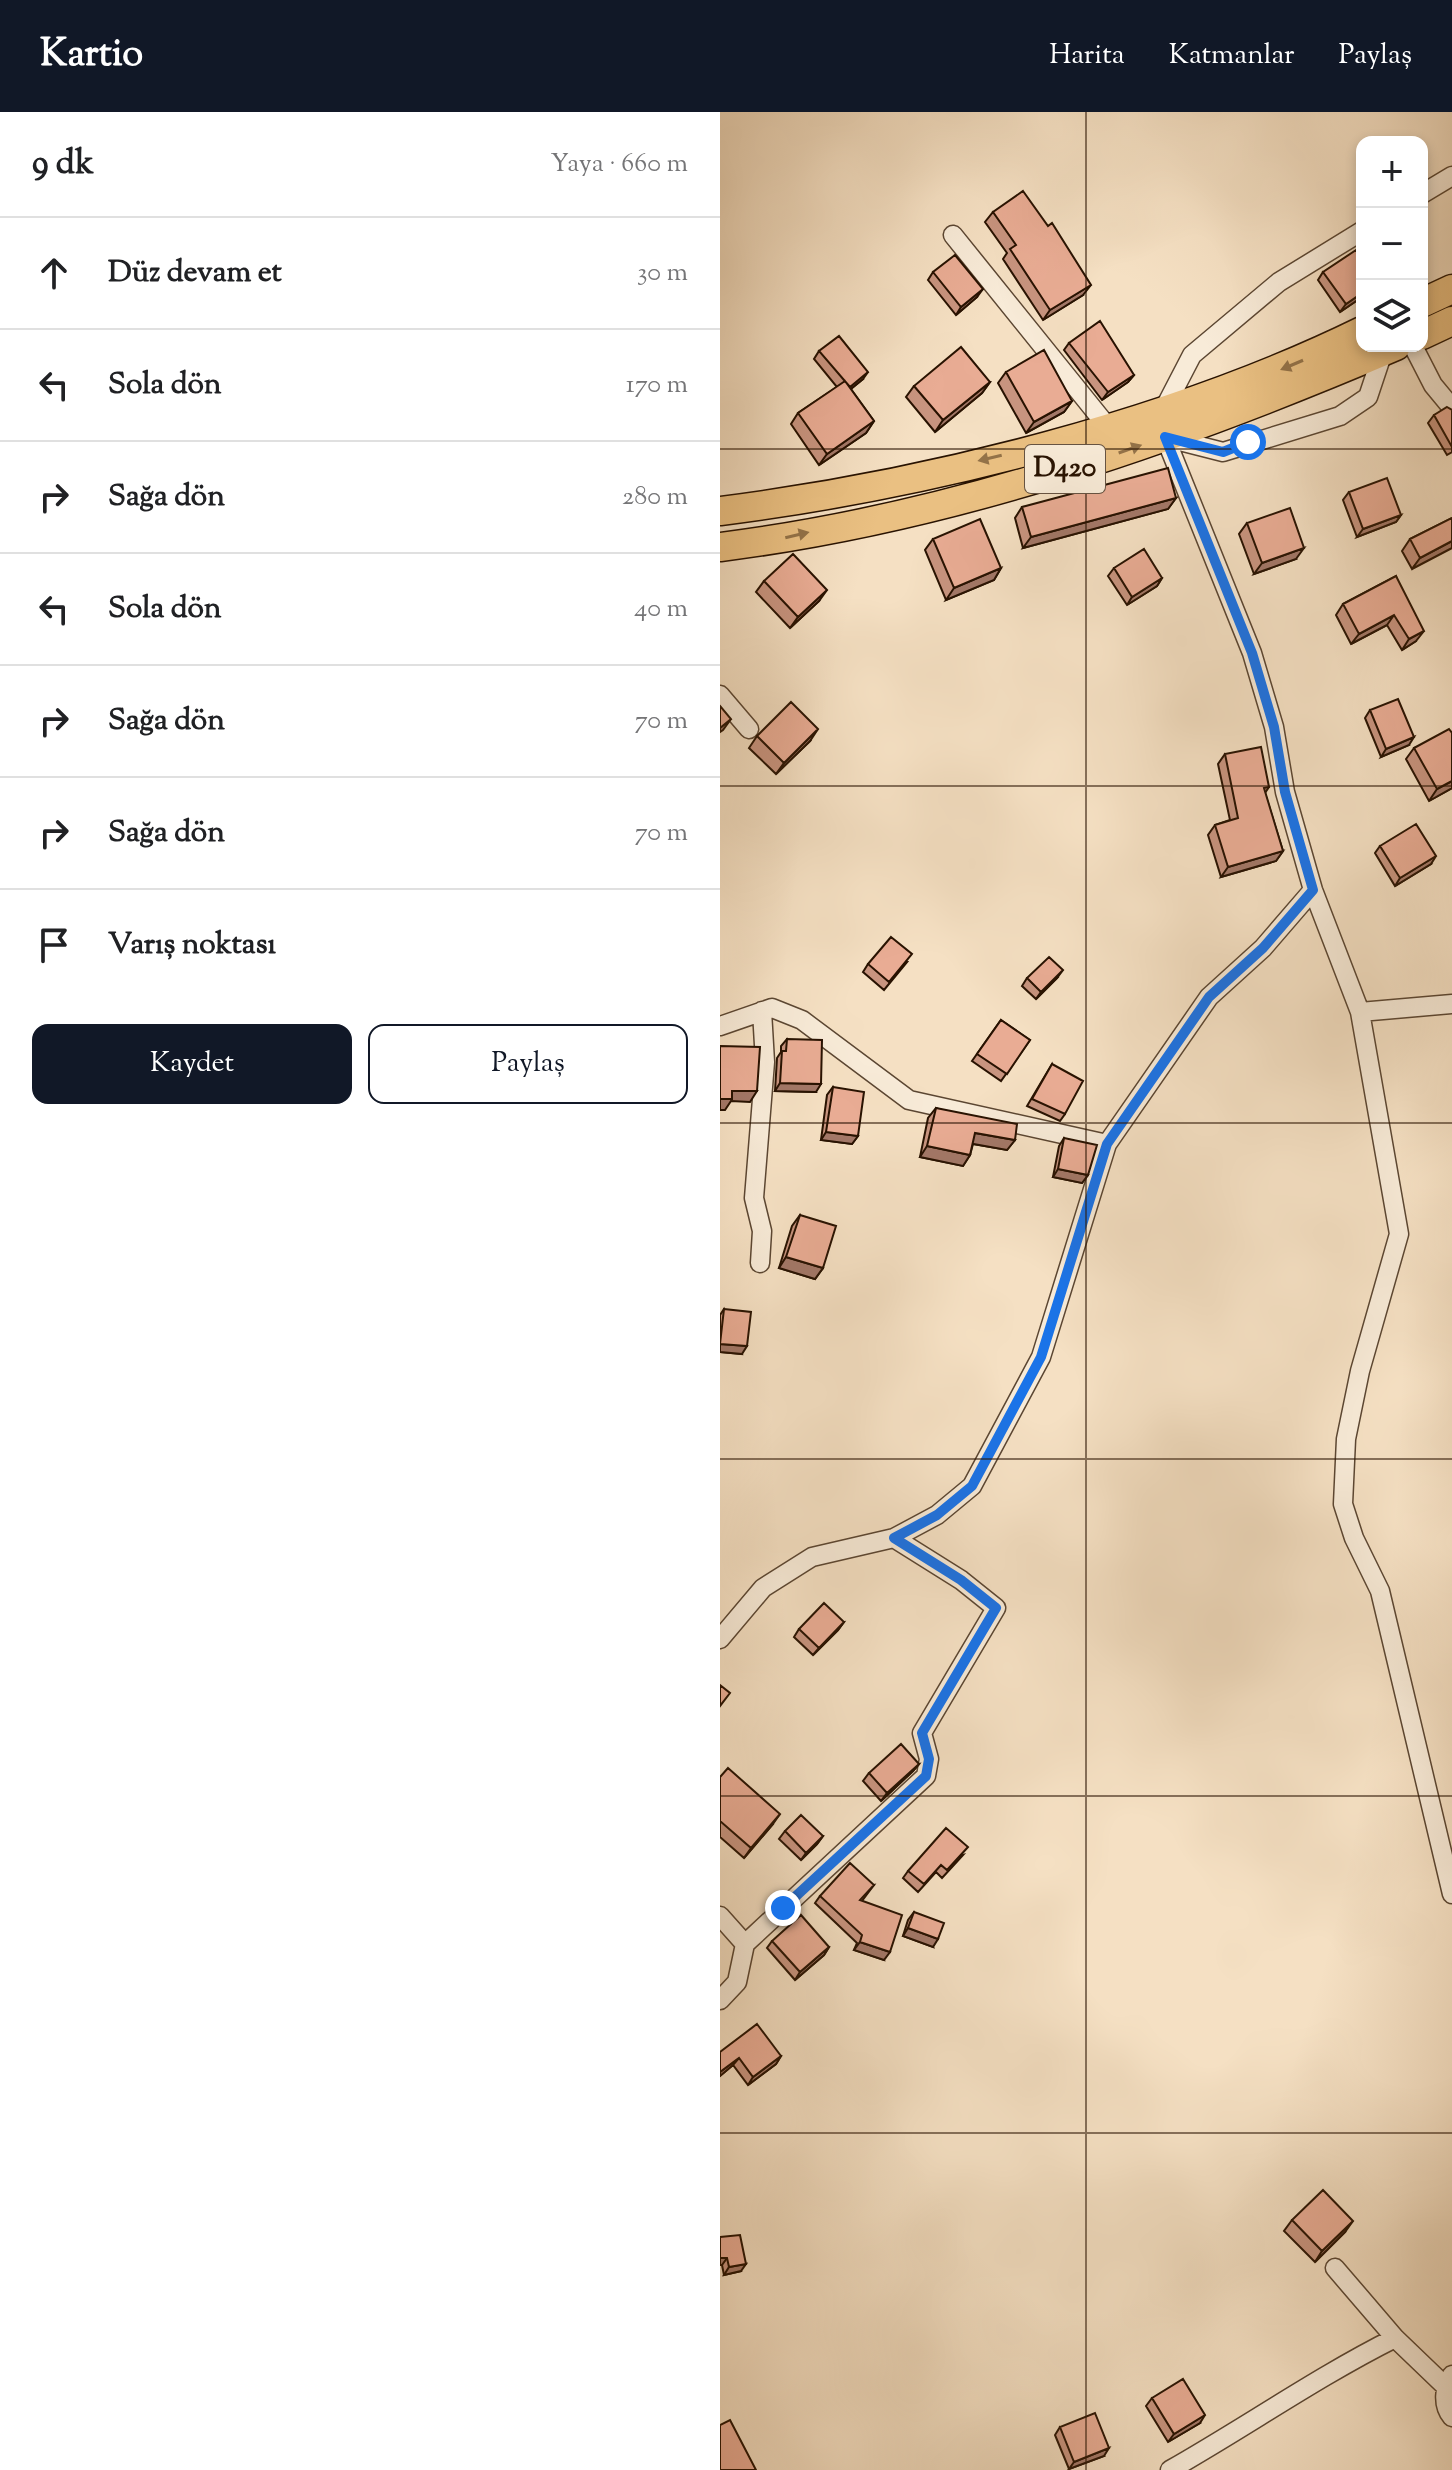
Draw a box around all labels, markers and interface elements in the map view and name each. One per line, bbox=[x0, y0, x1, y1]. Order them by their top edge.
text: Kartio bbox=[40, 29, 143, 83]
text: Harita bbox=[1049, 36, 1125, 76]
text: Katmanlar bbox=[1169, 36, 1295, 76]
text: Paylaş bbox=[1339, 36, 1412, 76]
map controls bbox=[1356, 136, 1428, 352]
button: + bbox=[1356, 136, 1428, 208]
text: 9 dk bbox=[32, 140, 94, 189]
text: Yaya · 660 m bbox=[550, 146, 688, 183]
button: − bbox=[1356, 208, 1428, 280]
icon: ahead bbox=[32, 251, 76, 295]
text: Düz devam et bbox=[108, 252, 282, 295]
text: 30 m bbox=[637, 255, 688, 292]
button: layers bbox=[1356, 280, 1428, 352]
one-way arrow bbox=[1280, 358, 1304, 371]
icon: left bbox=[32, 363, 76, 407]
text: Sola dön bbox=[108, 364, 222, 407]
text: 170 m bbox=[626, 367, 688, 404]
route start bbox=[1230, 424, 1266, 460]
one-way arrow bbox=[1118, 443, 1142, 455]
road number: D420 bbox=[1025, 445, 1105, 493]
one-way arrow bbox=[978, 452, 1003, 465]
icon: right bbox=[32, 475, 76, 519]
text: Sağa dön bbox=[108, 476, 225, 519]
text: 280 m bbox=[622, 479, 688, 516]
one-way arrow bbox=[785, 528, 810, 541]
icon: left bbox=[32, 587, 76, 631]
text: Sola dön bbox=[108, 588, 222, 631]
text: 40 m bbox=[634, 591, 688, 628]
icon: right bbox=[32, 699, 76, 743]
text: Sağa dön bbox=[108, 700, 225, 743]
text: 70 m bbox=[635, 703, 688, 740]
icon: right bbox=[32, 811, 76, 855]
text: Sağa dön bbox=[108, 812, 225, 855]
text: 70 m bbox=[635, 815, 688, 852]
icon: arrive bbox=[32, 923, 76, 967]
text: Varış noktası bbox=[108, 924, 276, 967]
button: Kaydet bbox=[32, 1024, 352, 1104]
button: Paylaş bbox=[368, 1024, 688, 1104]
route end bbox=[765, 1890, 801, 1926]

